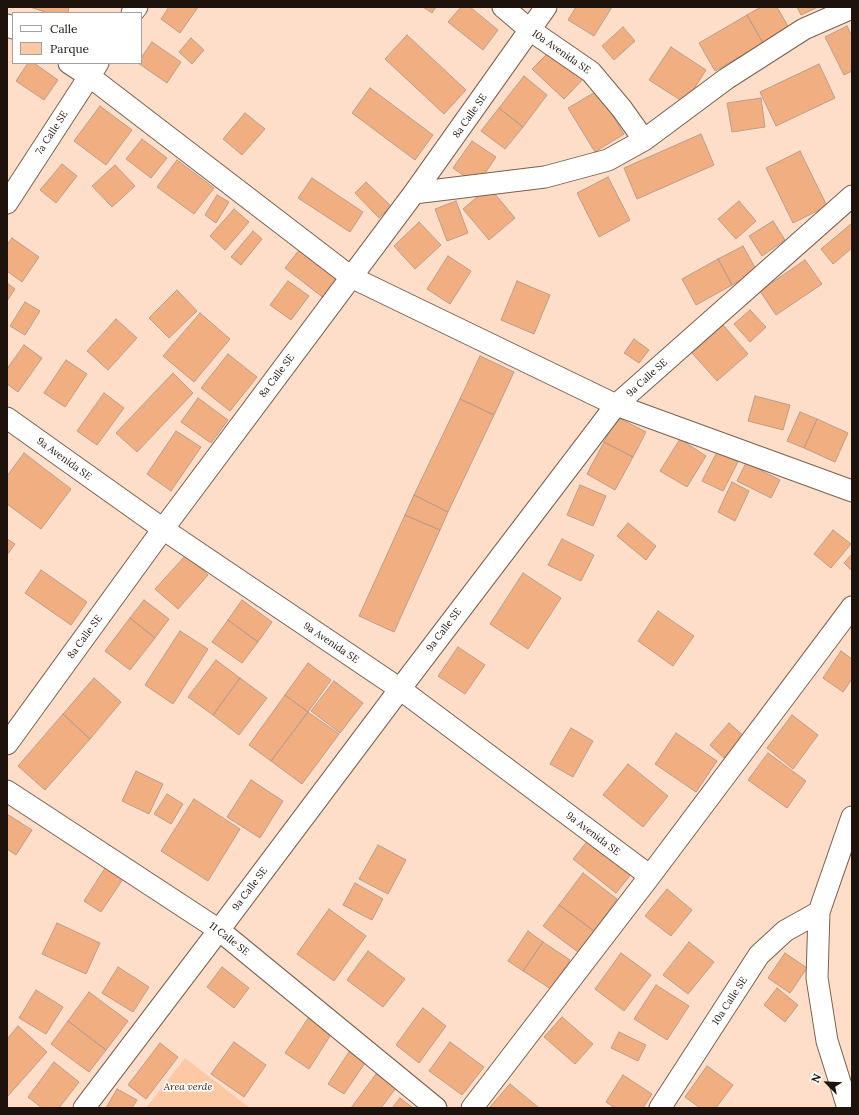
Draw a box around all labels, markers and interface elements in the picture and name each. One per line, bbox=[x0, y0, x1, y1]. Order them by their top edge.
legend bbox=[12, 12, 142, 64]
text: Calle bbox=[50, 21, 78, 36]
street label: 10a Avenida SE bbox=[529, 27, 593, 77]
text: Parque bbox=[50, 41, 89, 56]
street label: 8a Calle SE bbox=[450, 92, 490, 140]
street label: 7a Calle SE bbox=[33, 109, 71, 157]
street label: 8a Calle SE bbox=[257, 352, 297, 400]
street label: 9a Calle SE bbox=[624, 356, 670, 400]
street label: 9a Avenida SE bbox=[34, 435, 94, 483]
street label: 9a Calle SE bbox=[424, 606, 464, 654]
street label: 8a Calle SE bbox=[65, 613, 105, 661]
street label: 9a Avenida SE bbox=[301, 620, 361, 666]
street label: 9a Avenida SE bbox=[564, 810, 622, 858]
street label: 9a Calle SE bbox=[230, 865, 270, 913]
street label: 11 Calle SE bbox=[207, 920, 251, 958]
street label: 10a Calle SE bbox=[710, 975, 750, 1027]
north arrow bbox=[807, 1063, 847, 1103]
text: N bbox=[808, 1071, 824, 1085]
park label: Area verde bbox=[164, 1081, 212, 1093]

